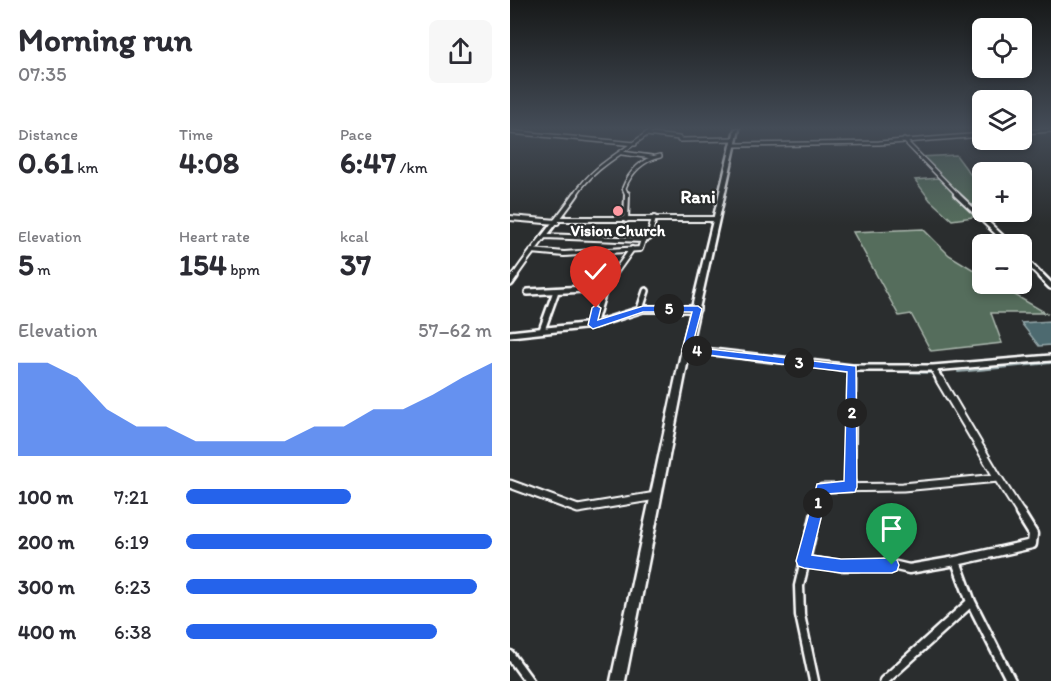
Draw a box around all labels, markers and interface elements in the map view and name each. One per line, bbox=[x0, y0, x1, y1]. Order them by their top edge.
map controls bbox=[972, 18, 1032, 294]
button: locate bbox=[972, 18, 1032, 78]
text: Morning run bbox=[18, 20, 193, 59]
button: share bbox=[429, 20, 492, 83]
text: 07:35 bbox=[18, 62, 67, 86]
button: layers bbox=[972, 90, 1032, 150]
text: Distance bbox=[18, 125, 78, 144]
text: Time bbox=[179, 125, 213, 144]
text: Pace bbox=[340, 125, 372, 144]
text: 0.61 bbox=[18, 144, 74, 181]
text: 4:08 bbox=[179, 144, 239, 181]
text: 6:47 bbox=[340, 144, 396, 181]
text: km bbox=[74, 158, 98, 177]
text: /km bbox=[396, 158, 428, 177]
button: + bbox=[972, 162, 1032, 222]
district label: Rani bbox=[680, 186, 716, 208]
marker: Vision Church bbox=[611, 204, 625, 218]
place label: Vision Church bbox=[571, 221, 666, 240]
text: Elevation bbox=[18, 227, 82, 246]
text: Heart rate bbox=[179, 227, 250, 246]
text: kcal bbox=[340, 227, 368, 246]
button: − bbox=[972, 234, 1032, 294]
text: 5 bbox=[18, 246, 34, 283]
text: 154 bbox=[179, 246, 227, 283]
text: 37 bbox=[340, 246, 371, 283]
pin bbox=[570, 246, 621, 308]
icon: check bbox=[579, 255, 612, 288]
text: m bbox=[34, 260, 51, 279]
text: bpm bbox=[227, 260, 260, 279]
pin: 5 bbox=[654, 294, 684, 324]
text: 5 bbox=[665, 299, 673, 318]
text: Elevation bbox=[18, 318, 97, 342]
text: 57–62 m bbox=[418, 318, 492, 342]
pin: 4 bbox=[682, 336, 712, 366]
text: 4 bbox=[692, 341, 702, 360]
pin: 3 bbox=[784, 348, 814, 378]
text: 3 bbox=[795, 353, 803, 372]
pin: 2 bbox=[837, 398, 867, 428]
text: 2 bbox=[848, 403, 856, 422]
text: 100 m bbox=[18, 485, 73, 509]
text: 7:21 bbox=[114, 485, 149, 509]
pin: 1 bbox=[803, 488, 833, 518]
text: 1 bbox=[814, 493, 822, 512]
pin bbox=[866, 503, 917, 565]
icon: arrive bbox=[875, 512, 908, 545]
text: 200 m bbox=[18, 530, 74, 554]
text: 6:19 bbox=[114, 530, 149, 554]
text: 300 m bbox=[18, 575, 75, 599]
text: 6:23 bbox=[114, 575, 151, 599]
text: 400 m bbox=[18, 620, 76, 644]
text: 6:38 bbox=[114, 620, 151, 644]

